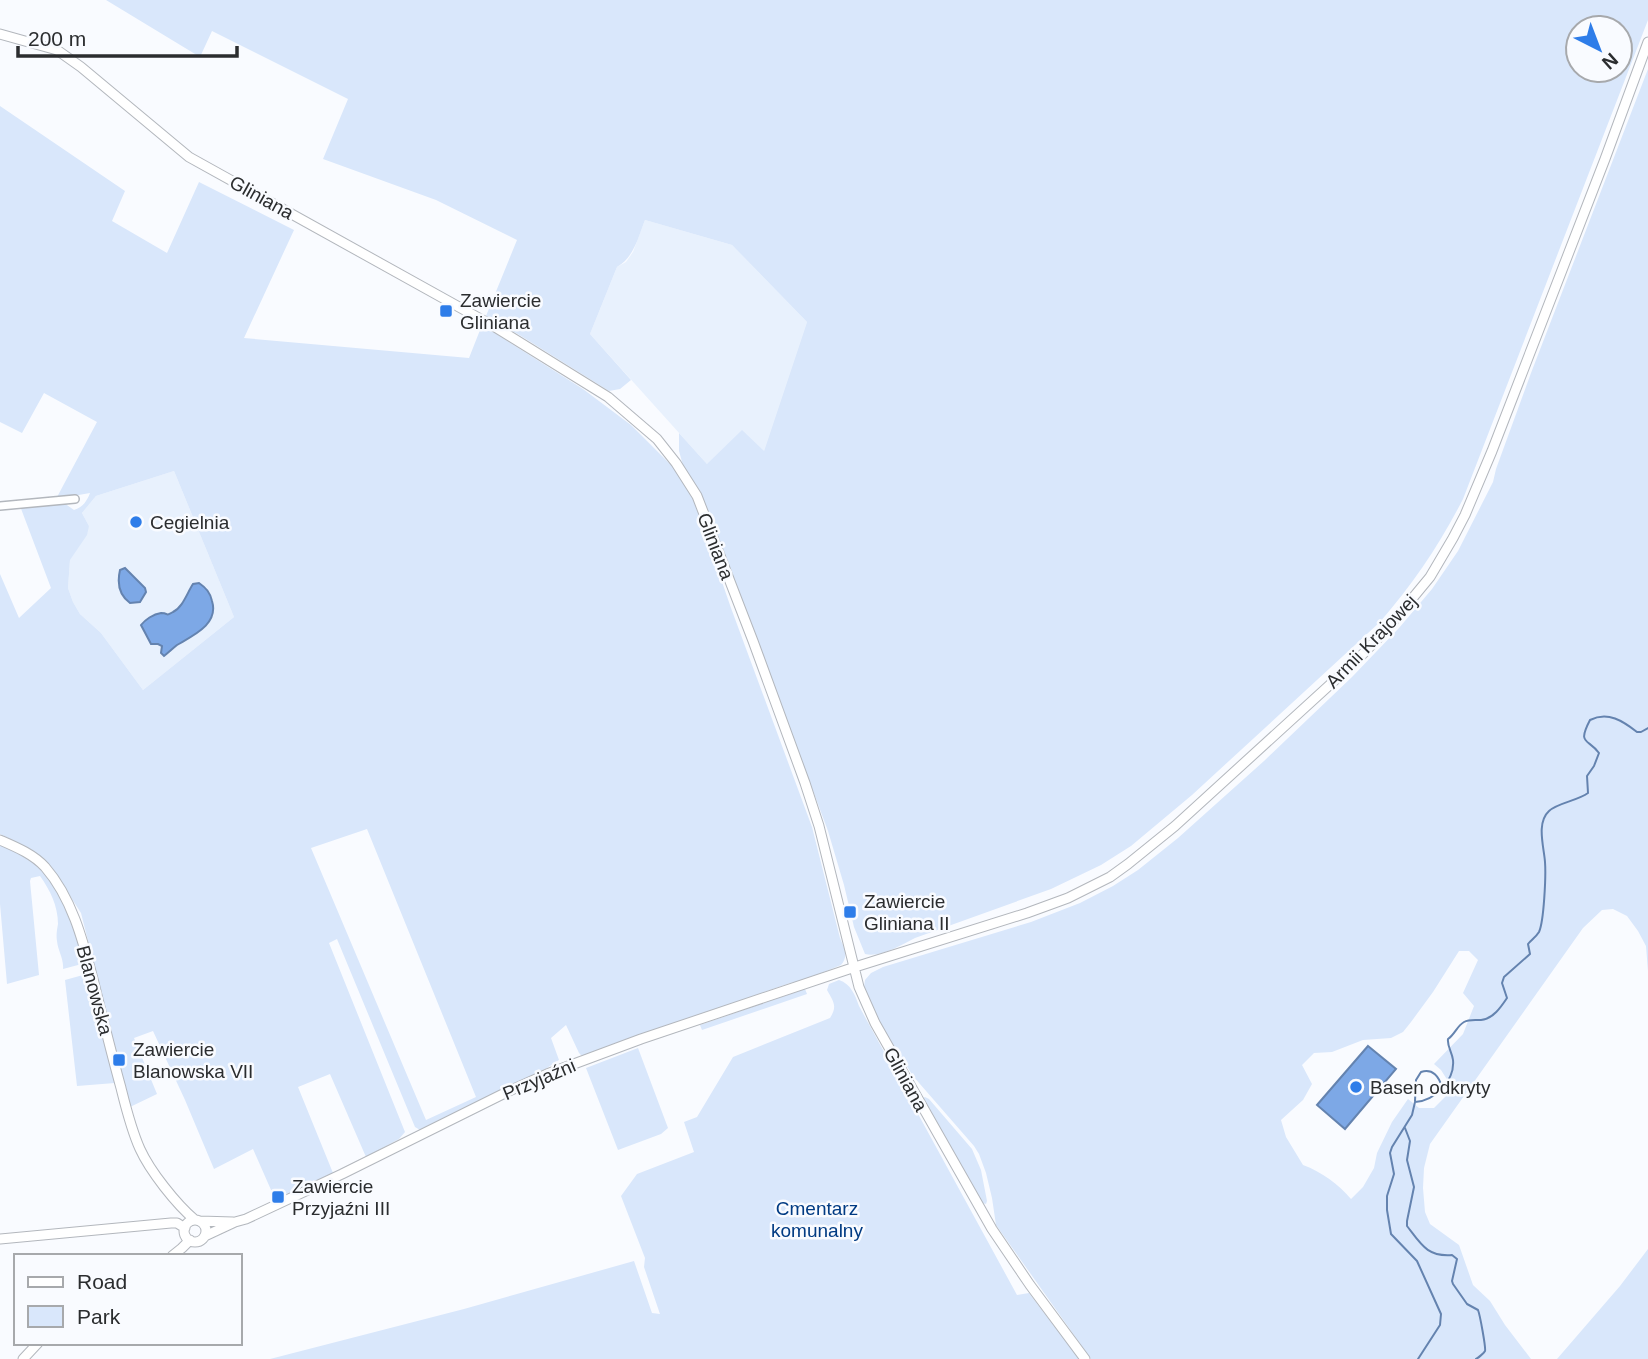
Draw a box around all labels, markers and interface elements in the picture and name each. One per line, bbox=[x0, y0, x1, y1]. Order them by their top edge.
scale bar bbox=[18, 14, 236, 58]
north arrow bbox=[1564, 14, 1634, 84]
text: 200 m bbox=[28, 27, 86, 50]
text: N bbox=[1598, 49, 1622, 74]
street label: Gliniana bbox=[226, 171, 298, 224]
place label: Zawiercie Gliniana bbox=[460, 290, 541, 333]
marker: Zawiercie Gliniana bbox=[438, 303, 454, 319]
street label: Gliniana bbox=[693, 510, 738, 583]
place label: Cegielnia bbox=[150, 512, 230, 533]
marker: Cegielnia bbox=[128, 514, 144, 530]
street label: Armii Krajowej bbox=[1322, 590, 1421, 692]
place label: Zawiercie Gliniana II bbox=[864, 891, 950, 934]
marker: Zawiercie Gliniana II bbox=[842, 904, 858, 920]
street label: Blanowska bbox=[72, 943, 117, 1038]
place label: Zawiercie Blanowska VII bbox=[133, 1039, 253, 1082]
street label: Gliniana bbox=[879, 1044, 932, 1115]
marker: Zawiercie Blanowska VII bbox=[111, 1052, 127, 1068]
street label: Przyjaźni bbox=[500, 1055, 579, 1104]
place label: Basen odkryty bbox=[1370, 1077, 1491, 1098]
marker: Basen odkryty bbox=[1348, 1079, 1364, 1095]
place label: Zawiercie Przyjaźni III bbox=[292, 1176, 390, 1219]
marker: Zawiercie Przyjaźni III bbox=[270, 1189, 286, 1205]
park label: Cmentarz komunalny bbox=[771, 1198, 863, 1241]
legend bbox=[14, 1254, 242, 1345]
text: Road bbox=[77, 1270, 127, 1293]
text: Park bbox=[77, 1305, 121, 1328]

